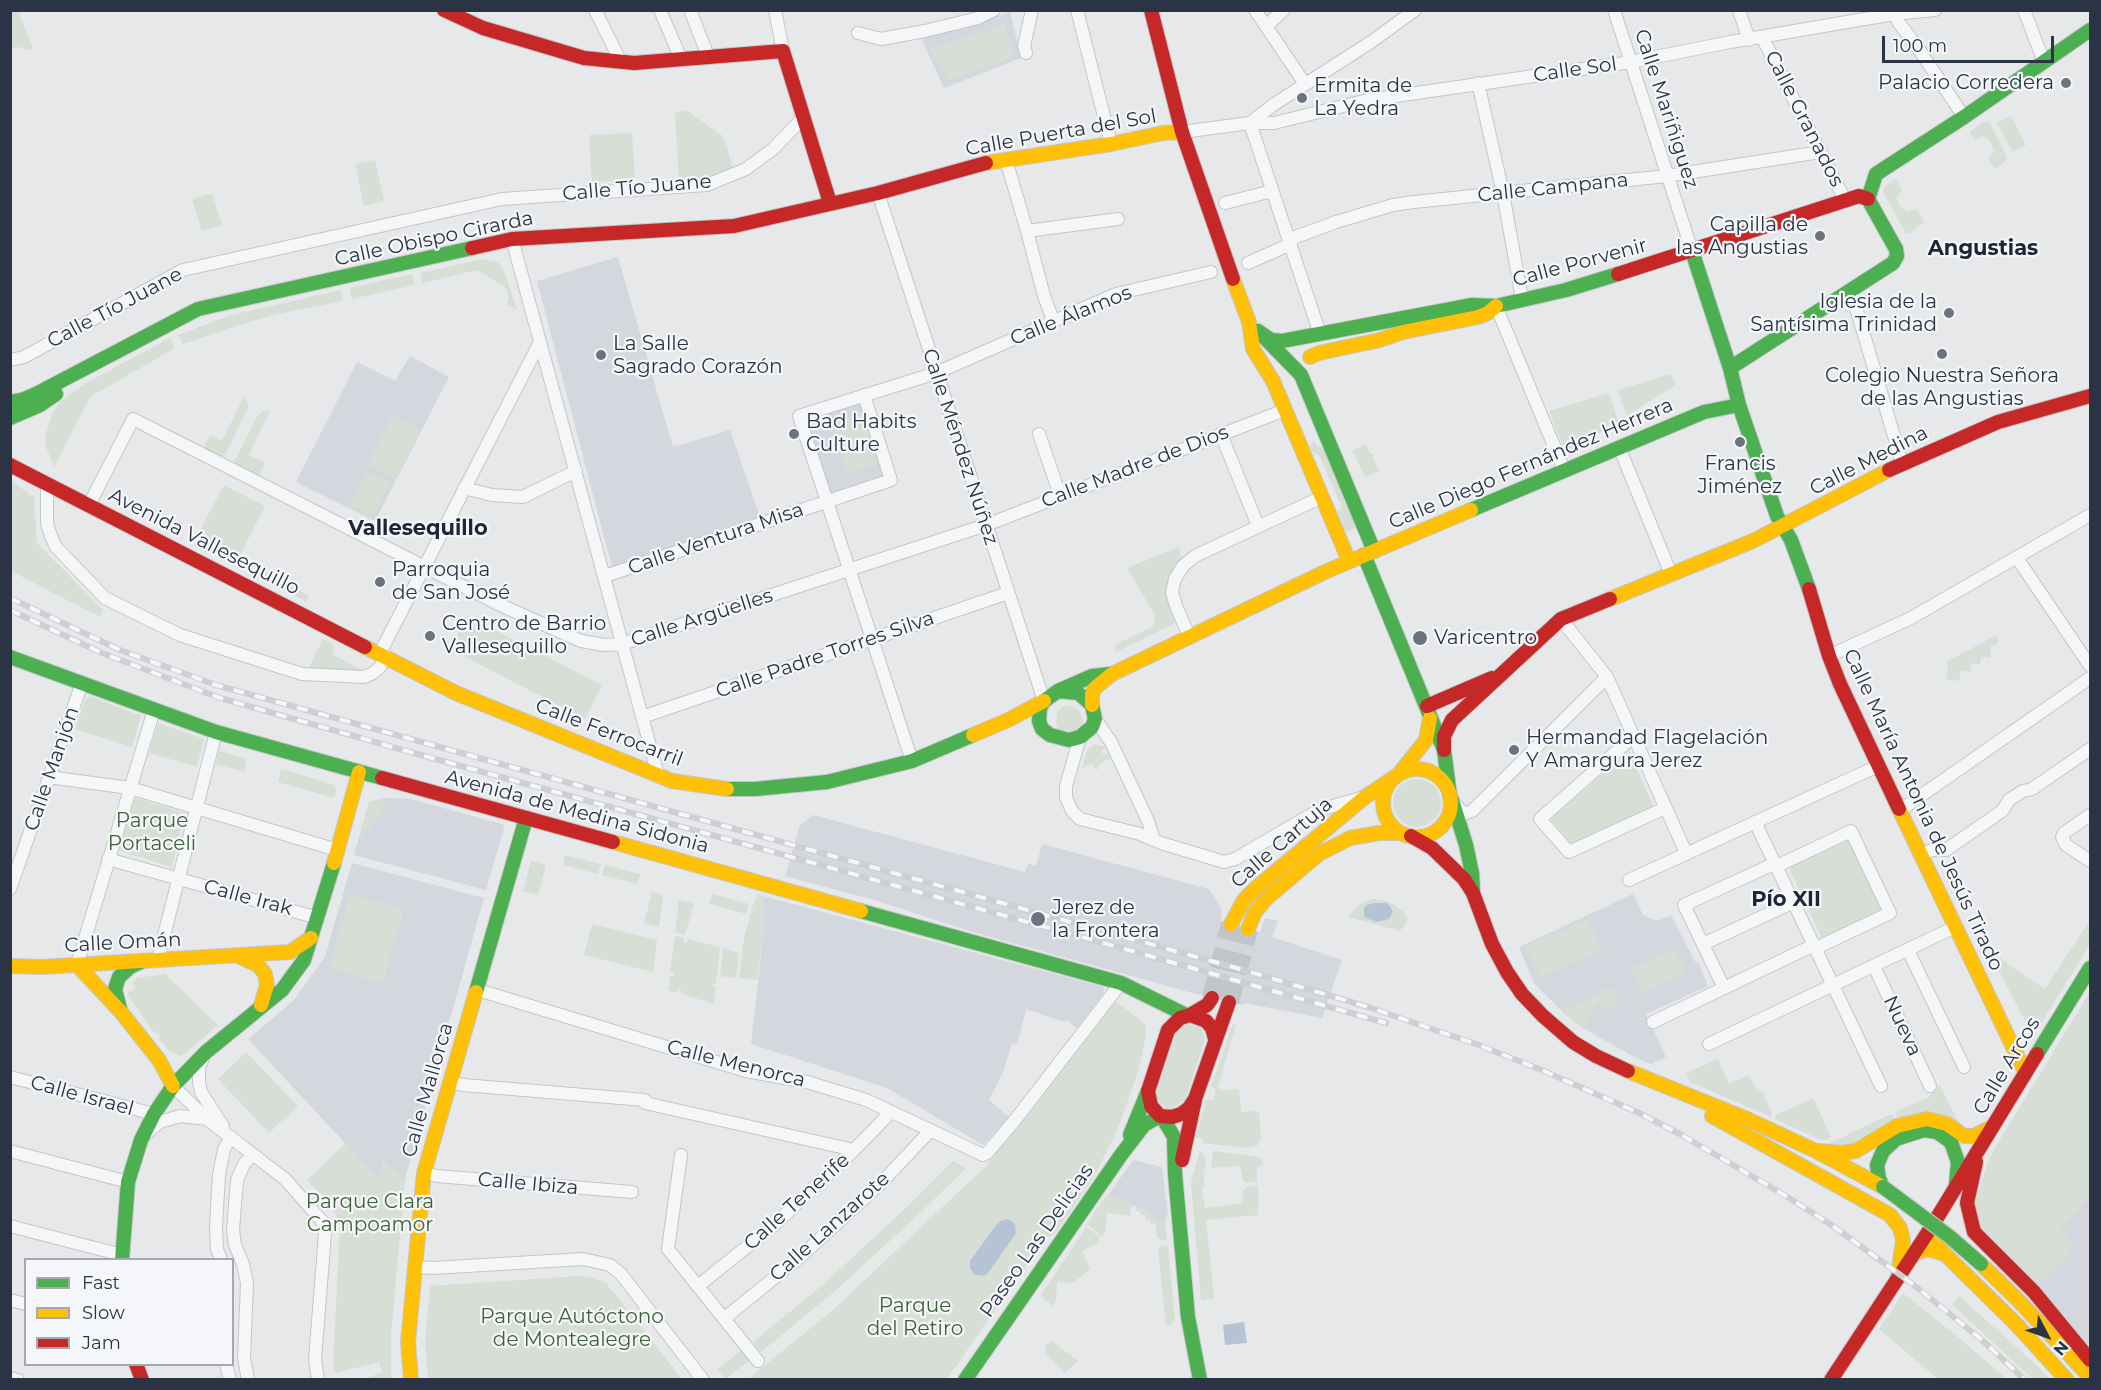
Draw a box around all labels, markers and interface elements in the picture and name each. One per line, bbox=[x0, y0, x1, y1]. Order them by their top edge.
scale bar bbox=[1885, 24, 2058, 62]
street label: Calle Mariñiguez bbox=[1629, 26, 1703, 192]
text: 100 m bbox=[1893, 35, 1947, 57]
street label: Calle Granados bbox=[1759, 47, 1849, 191]
street label: Calle Sol bbox=[1532, 52, 1618, 88]
place label: Palacio Corredera bbox=[1878, 71, 2054, 95]
place label: Ermita de La Yedra bbox=[1314, 74, 1412, 121]
marker: Palacio Corredera bbox=[2059, 76, 2073, 90]
marker: Ermita de La Yedra bbox=[1295, 91, 1309, 105]
street label: Calle Puerta del Sol bbox=[964, 104, 1158, 162]
street label: Calle Campana bbox=[1476, 168, 1630, 208]
street label: Calle Tío Juane bbox=[562, 170, 712, 206]
street label: Calle Obispo Cirarda bbox=[333, 206, 535, 272]
place label: Capilla de las Angustias bbox=[1676, 213, 1808, 260]
marker: Capilla de las Angustias bbox=[1813, 229, 1827, 243]
street label: Calle Porvenir bbox=[1510, 233, 1650, 293]
district label: Angustias bbox=[1928, 236, 2038, 262]
street label: Calle Tío Juane bbox=[43, 262, 187, 354]
street label: Calle Álamos bbox=[1007, 281, 1135, 351]
place label: Iglesia de la Santísima Trinidad bbox=[1750, 290, 1937, 337]
marker: Iglesia de la Santísima Trinidad bbox=[1942, 306, 1956, 320]
place label: La Salle Sagrado Corazón bbox=[613, 332, 783, 379]
street label: Calle Méndez Núñez bbox=[917, 346, 1003, 548]
marker: Colegio Nuestra Señora de las Angustias bbox=[1935, 347, 1949, 361]
marker: La Salle Sagrado Corazón bbox=[594, 348, 608, 362]
place label: Colegio Nuestra Señora de las Angustias bbox=[1825, 364, 2059, 411]
street label: Calle Diego Fernández Herrera bbox=[1385, 393, 1677, 535]
place label: Bad Habits Culture bbox=[806, 410, 916, 457]
street label: Calle Madre de Dios bbox=[1038, 420, 1232, 514]
street label: Calle Medina bbox=[1806, 421, 1932, 501]
marker: Bad Habits Culture bbox=[787, 427, 801, 441]
marker: Francis Jiménez bbox=[1733, 435, 1747, 449]
place label: Francis Jiménez bbox=[1698, 452, 1782, 499]
street label: Avenida Vallesequillo bbox=[105, 483, 303, 601]
street label: Calle Ventura Misa bbox=[625, 498, 807, 580]
district label: Vallesequillo bbox=[348, 516, 488, 542]
place label: Parroquia de San José bbox=[392, 558, 510, 605]
marker: Parroquia de San José bbox=[373, 575, 387, 589]
street label: Calle Argüelles bbox=[628, 584, 776, 652]
street label: Calle Padre Torres Silva bbox=[713, 606, 937, 704]
place label: Centro de Barrio Vallesequillo bbox=[442, 612, 606, 659]
place label: Varicentro bbox=[1434, 626, 1537, 650]
marker: Centro de Barrio Vallesequillo bbox=[423, 629, 437, 643]
marker: Varicentro bbox=[1411, 629, 1429, 647]
street label: Calle María Antonia de Jesús Tirado bbox=[1838, 645, 2008, 975]
street label: Calle Ferrocarril bbox=[532, 694, 686, 772]
street label: Calle Manjón bbox=[20, 704, 84, 834]
place label: Hermandad Flagelación Y Amargura Jerez bbox=[1526, 726, 1768, 773]
marker: Hermandad Flagelación Y Amargura Jerez bbox=[1507, 743, 1521, 757]
street label: Avenida de Medina Sidonia bbox=[443, 765, 711, 859]
street label: Calle Cartuja bbox=[1226, 792, 1338, 894]
park label: Parque Portaceli bbox=[108, 809, 196, 856]
street label: Calle Irak bbox=[201, 875, 295, 921]
district label: Pío XII bbox=[1751, 887, 1821, 913]
place label: Jerez de la Frontera bbox=[1052, 896, 1160, 943]
marker: Jerez de la Frontera bbox=[1029, 910, 1047, 928]
street label: Calle Omán bbox=[64, 928, 182, 958]
street label: Nueva bbox=[1878, 992, 1926, 1060]
street label: Calle Arcos bbox=[1969, 1013, 2045, 1119]
street label: Calle Mallorca bbox=[397, 1020, 459, 1160]
street label: Calle Menorca bbox=[664, 1035, 808, 1093]
street label: Calle Israel bbox=[28, 1071, 136, 1121]
street label: Calle Tenerife bbox=[739, 1148, 855, 1256]
street label: Paseo Las Delicias bbox=[975, 1160, 1099, 1322]
street label: Calle Lanzarote bbox=[765, 1167, 895, 1287]
street label: Calle Ibiza bbox=[477, 1168, 579, 1200]
park label: Parque Clara Campoamor bbox=[306, 1190, 434, 1237]
legend bbox=[24, 1258, 234, 1366]
text: Fast bbox=[82, 1272, 120, 1294]
park label: Parque del Retiro bbox=[867, 1294, 963, 1341]
text: Slow bbox=[82, 1302, 125, 1324]
park label: Parque Autóctono de Montealegre bbox=[480, 1305, 664, 1352]
north arrow bbox=[2017, 1306, 2077, 1366]
text: Jam bbox=[82, 1332, 121, 1354]
text: N bbox=[2050, 1337, 2072, 1359]

